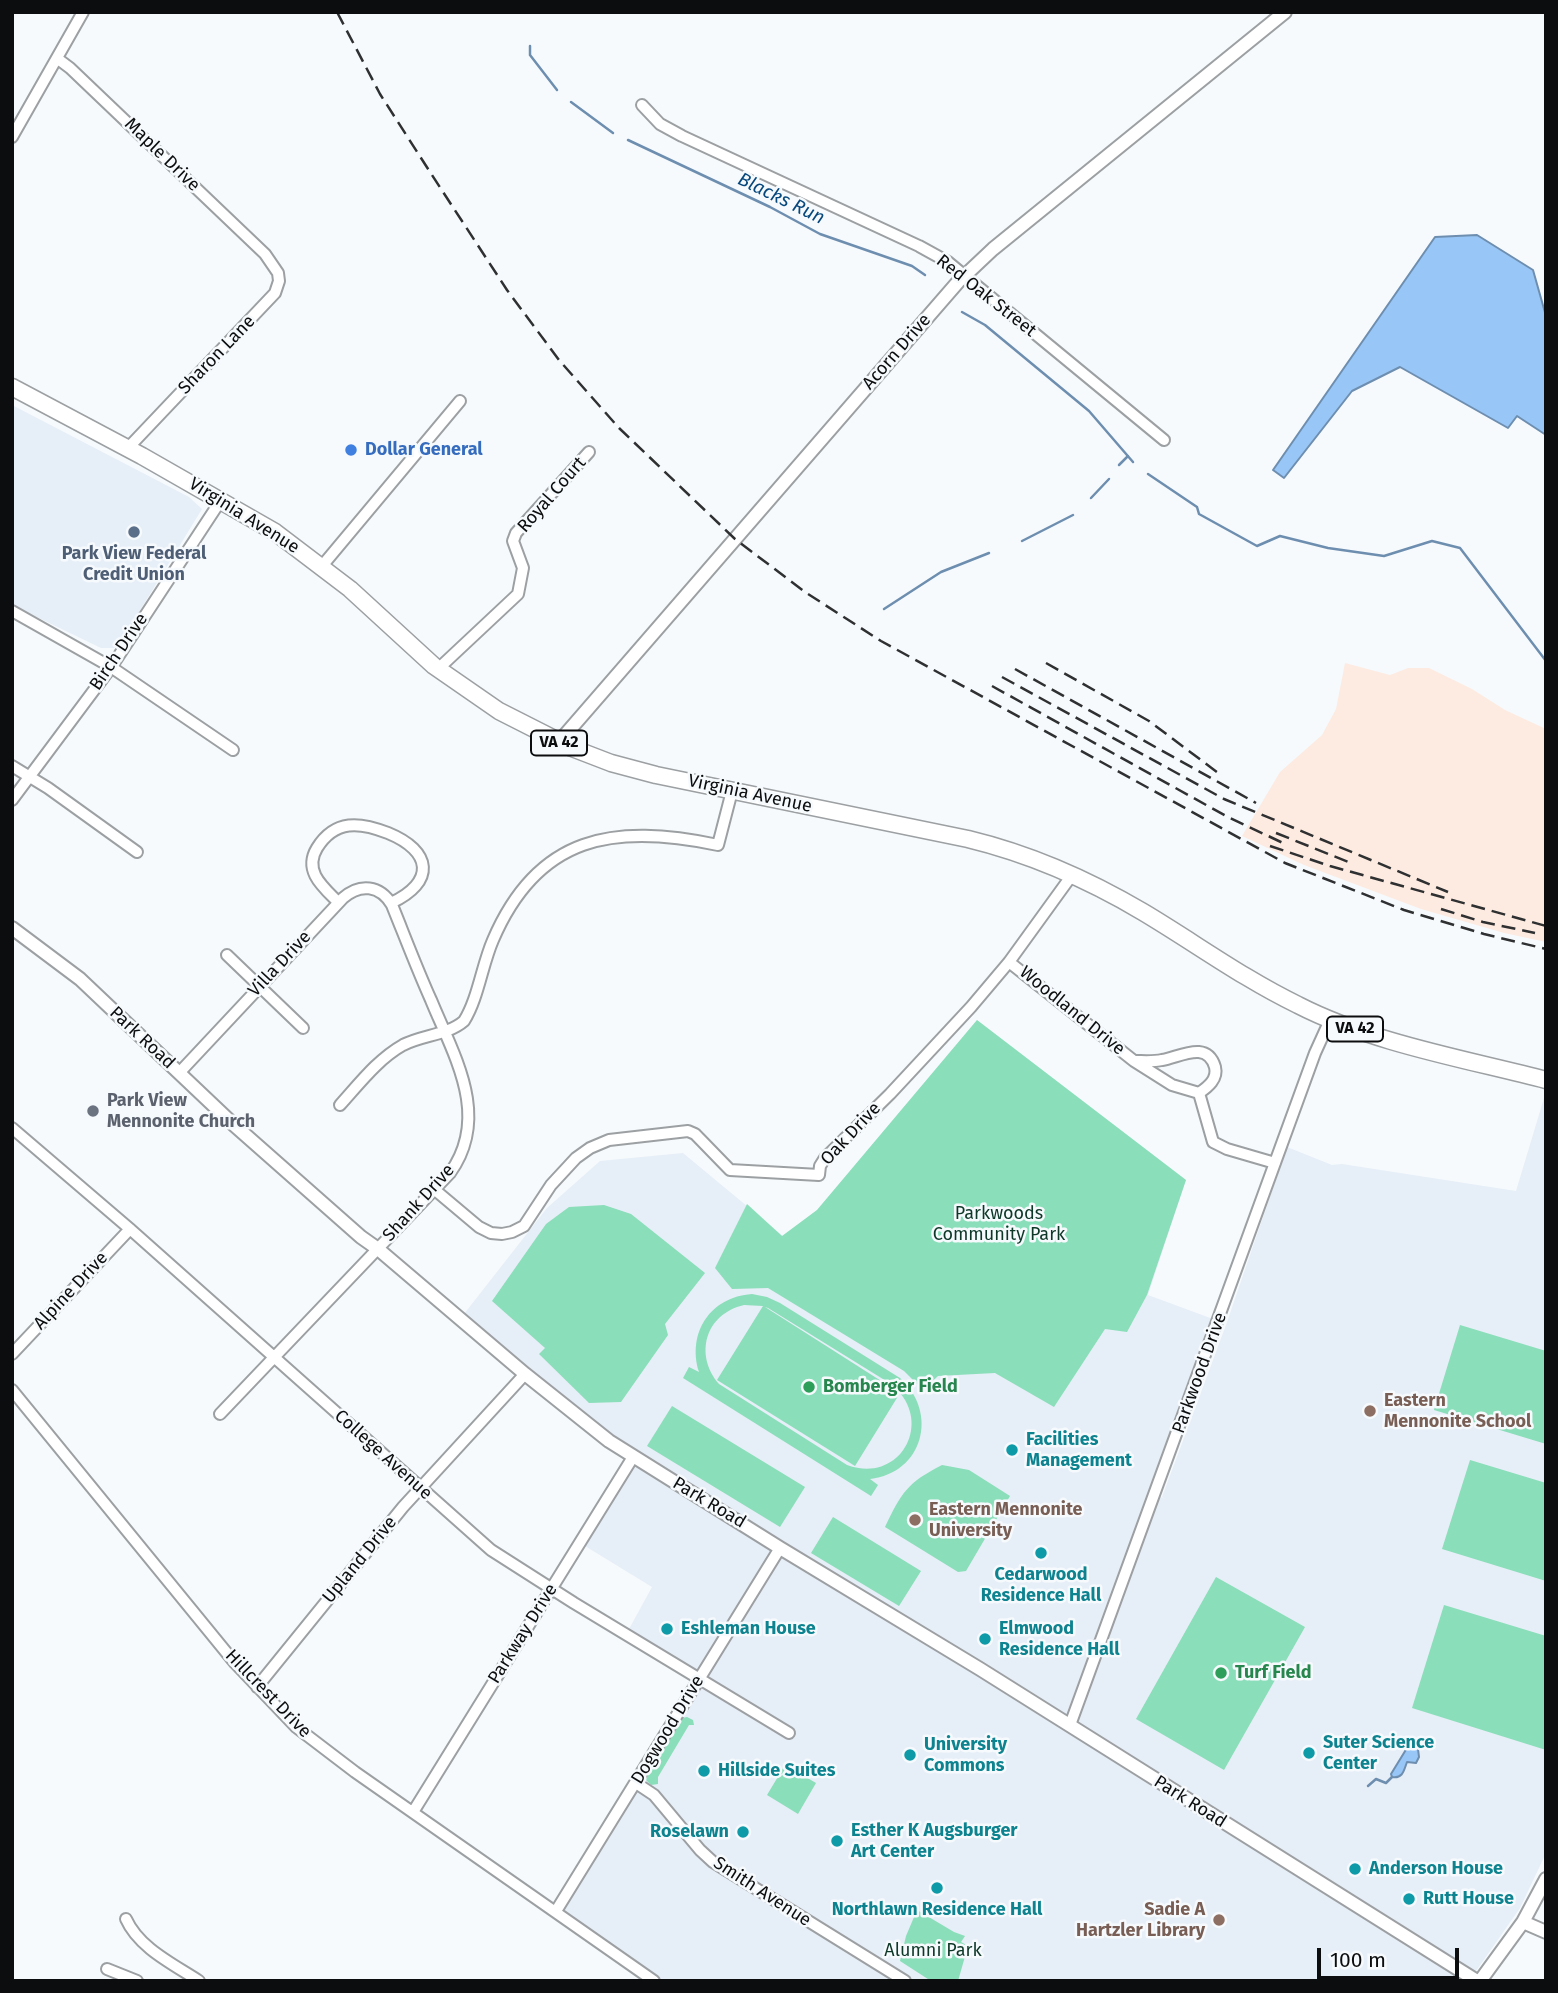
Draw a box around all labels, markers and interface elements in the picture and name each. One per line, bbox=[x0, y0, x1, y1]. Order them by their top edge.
street label: Maple Drive bbox=[120, 114, 204, 196]
water label: Blacks Run bbox=[734, 168, 828, 230]
street label: Red Oak Street bbox=[932, 250, 1040, 342]
street label: Acorn Drive bbox=[858, 310, 936, 394]
street label: Sharon Lane bbox=[174, 311, 260, 399]
place label: Dollar General bbox=[365, 439, 483, 461]
marker: Dollar General bbox=[343, 442, 359, 458]
street label: Royal Court bbox=[513, 453, 591, 537]
street label: Virginia Avenue bbox=[185, 473, 303, 559]
marker: Park View Federal Credit Union bbox=[126, 524, 142, 540]
place label: Park View Federal Credit Union bbox=[62, 543, 206, 586]
street label: Birch Drive bbox=[85, 609, 153, 695]
road number: VA 42 bbox=[531, 730, 587, 756]
street label: Virginia Avenue bbox=[686, 770, 814, 818]
street label: Villa Drive bbox=[244, 927, 316, 1001]
street label: Woodland Drive bbox=[1015, 962, 1129, 1060]
street label: Park Road bbox=[105, 1002, 179, 1074]
road number: VA 42 bbox=[1327, 1016, 1383, 1042]
place label: Park View Mennonite Church bbox=[107, 1090, 255, 1132]
street label: Oak Drive bbox=[816, 1098, 886, 1170]
marker: Park View Mennonite Church bbox=[85, 1103, 101, 1119]
street label: Shank Drive bbox=[379, 1160, 459, 1246]
park label: Parkwoods Community Park bbox=[933, 1203, 1065, 1246]
street label: Alpine Drive bbox=[29, 1248, 113, 1334]
street label: Parkwood Drive bbox=[1168, 1310, 1232, 1436]
place label: Bomberger Field bbox=[823, 1376, 958, 1398]
marker: Bomberger Field bbox=[801, 1379, 817, 1395]
place label: Eastern Mennonite School bbox=[1384, 1390, 1531, 1432]
marker: Eastern Mennonite School bbox=[1362, 1403, 1378, 1419]
street label: College Avenue bbox=[330, 1406, 436, 1504]
place label: Facilities Management bbox=[1026, 1429, 1132, 1472]
marker: Facilities Management bbox=[1004, 1442, 1020, 1458]
street label: Park Road bbox=[668, 1473, 750, 1533]
place label: Eastern Mennonite University bbox=[929, 1499, 1082, 1542]
street label: Upland Drive bbox=[318, 1512, 402, 1608]
marker: Eastern Mennonite University bbox=[907, 1512, 923, 1528]
marker: Cedarwood Residence Hall bbox=[1033, 1545, 1049, 1561]
place label: Cedarwood Residence Hall bbox=[981, 1564, 1101, 1606]
street label: Parkway Drive bbox=[484, 1580, 562, 1688]
place label: Eshleman House bbox=[681, 1618, 816, 1640]
place label: Elmwood Residence Hall bbox=[999, 1618, 1119, 1660]
marker: Eshleman House bbox=[659, 1621, 675, 1637]
marker: Elmwood Residence Hall bbox=[977, 1631, 993, 1647]
street label: Hillcrest Drive bbox=[220, 1645, 316, 1743]
place label: Turf Field bbox=[1235, 1662, 1311, 1684]
marker: Turf Field bbox=[1213, 1665, 1229, 1681]
street label: Dogwood Drive bbox=[627, 1672, 709, 1788]
place label: Suter Science Center bbox=[1323, 1732, 1434, 1774]
place label: University Commons bbox=[924, 1734, 1007, 1776]
marker: Suter Science Center bbox=[1301, 1745, 1317, 1761]
marker: University Commons bbox=[902, 1747, 918, 1763]
place label: Hillside Suites bbox=[718, 1760, 835, 1782]
marker: Hillside Suites bbox=[696, 1763, 712, 1779]
street label: Park Road bbox=[1150, 1771, 1230, 1833]
place label: Esther K Augsburger Art Center bbox=[851, 1820, 1018, 1862]
place label: Roselawn bbox=[650, 1821, 729, 1843]
marker: Roselawn bbox=[735, 1824, 751, 1840]
marker: Esther K Augsburger Art Center bbox=[829, 1833, 845, 1849]
street label: Smith Avenue bbox=[709, 1852, 815, 1932]
place label: Anderson House bbox=[1369, 1858, 1503, 1880]
marker: Anderson House bbox=[1347, 1861, 1363, 1877]
marker: Northlawn Residence Hall bbox=[929, 1880, 945, 1896]
place label: Rutt House bbox=[1423, 1888, 1514, 1910]
marker: Rutt House bbox=[1401, 1891, 1417, 1907]
place label: Northlawn Residence Hall bbox=[832, 1899, 1042, 1921]
place label: Sadie A Hartzler Library bbox=[1076, 1899, 1205, 1941]
marker: Sadie A Hartzler Library bbox=[1211, 1912, 1227, 1928]
scale bar bbox=[1320, 1934, 1462, 1978]
park label: Alumni Park bbox=[884, 1940, 982, 1962]
text: 100 m bbox=[1330, 1947, 1386, 1973]

